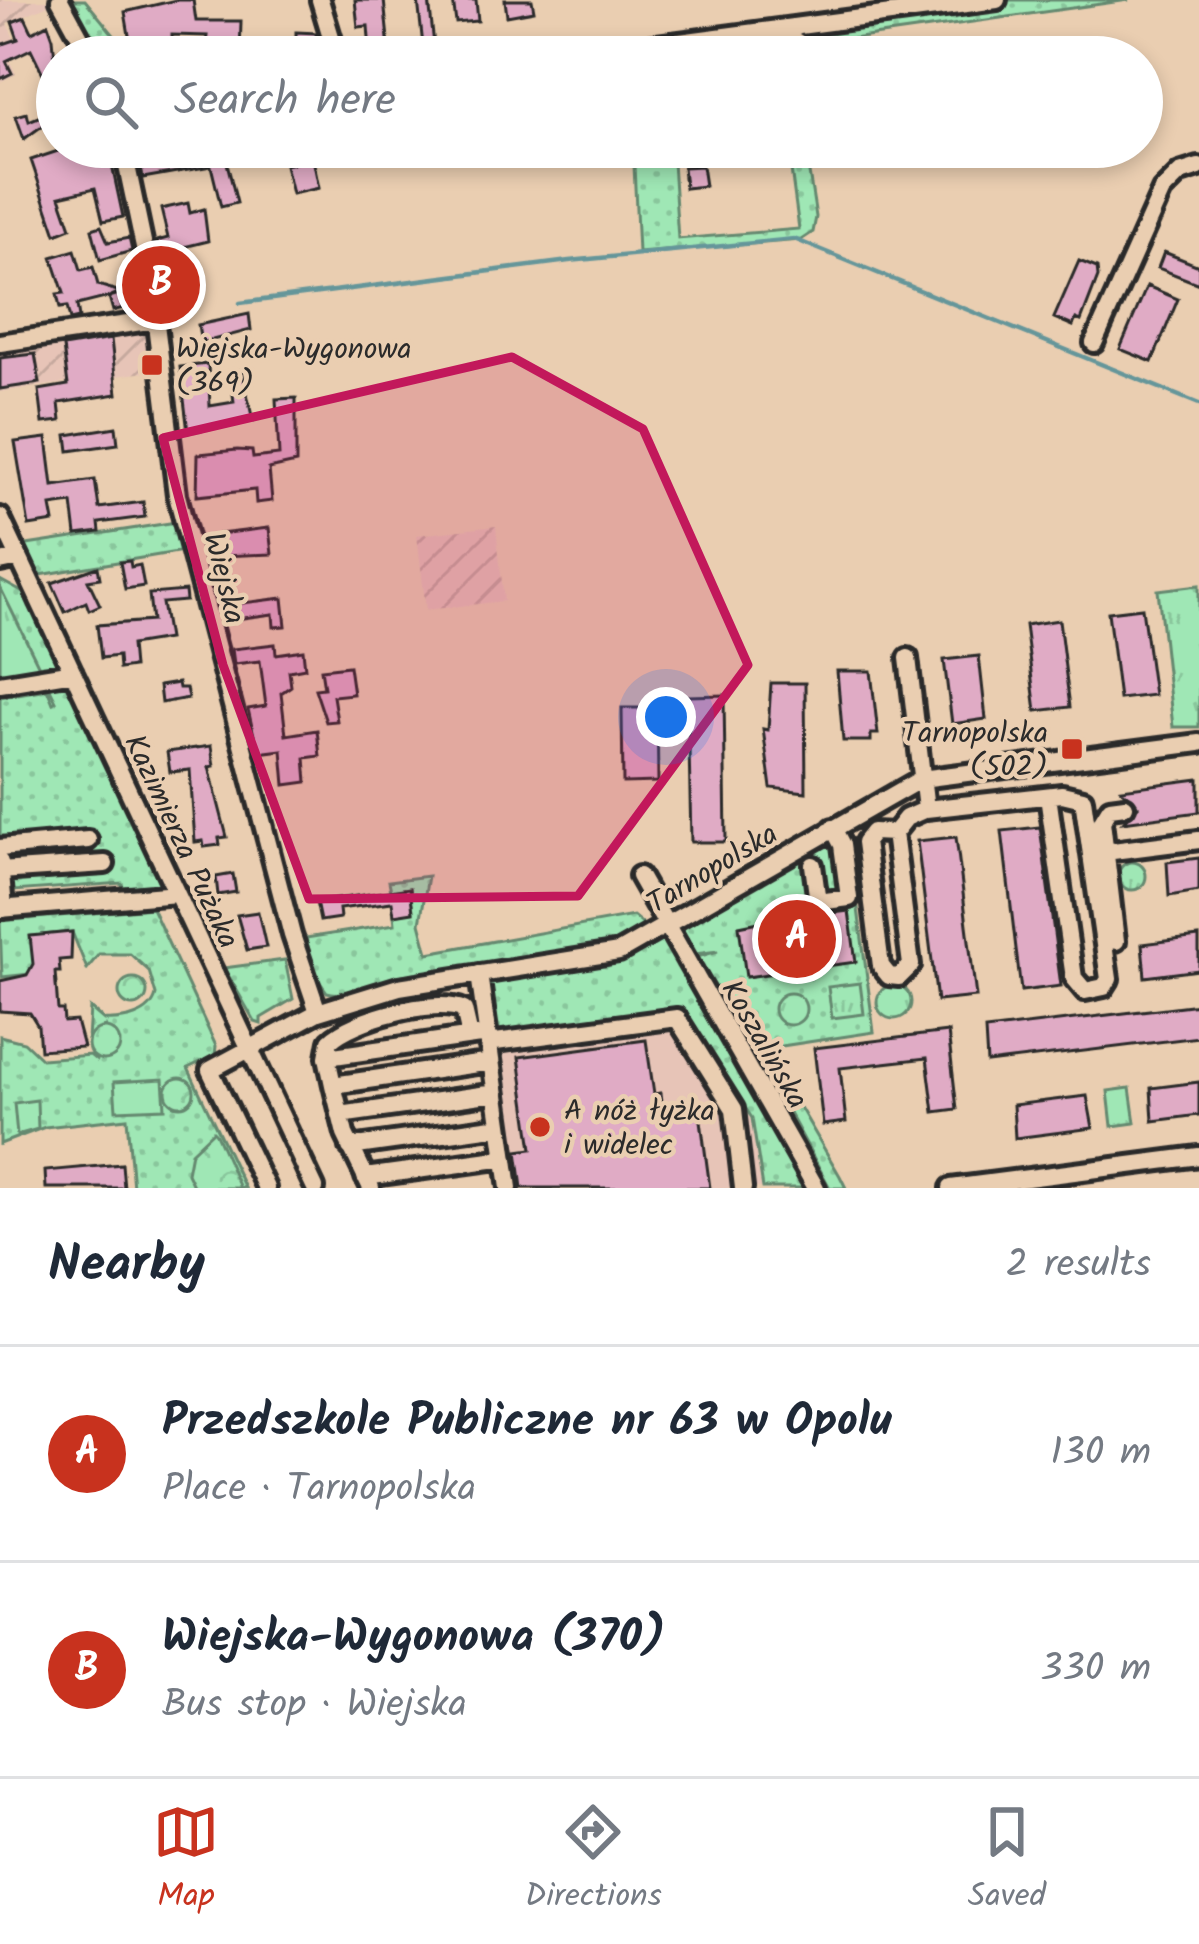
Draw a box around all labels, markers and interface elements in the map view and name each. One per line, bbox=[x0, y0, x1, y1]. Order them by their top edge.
search box bbox=[36, 36, 1163, 168]
text: Search here bbox=[174, 66, 396, 138]
icon: search bbox=[78, 69, 144, 135]
pin: B bbox=[122, 240, 200, 330]
place label: Wiejska-Wygonowa (369) bbox=[176, 326, 412, 408]
marker: Wiejska-Wygonowa (369) bbox=[139, 352, 165, 378]
street label: Wiejska bbox=[189, 528, 258, 629]
your location bbox=[636, 687, 696, 747]
place label: Tarnopolska (502) bbox=[902, 710, 1048, 792]
street label: Kazimierza Pużaka bbox=[109, 727, 251, 957]
marker: Tarnopolska (502) bbox=[1059, 736, 1085, 762]
street label: Tarnopolska bbox=[638, 812, 788, 928]
pin: A bbox=[758, 894, 836, 984]
street label: Koszalińska bbox=[707, 971, 820, 1119]
place label: A nóż łyżka i widelec bbox=[564, 1088, 715, 1170]
marker: A nóż łyżka i widelec bbox=[527, 1114, 553, 1140]
text: Nearby bbox=[48, 1226, 205, 1307]
text: 2 results bbox=[1006, 1235, 1151, 1297]
text: Przedszkole Publiczne nr 63 w Opolu bbox=[162, 1387, 892, 1459]
text: A bbox=[75, 1423, 99, 1485]
text: 130 m bbox=[1050, 1423, 1151, 1485]
text: Place · Tarnopolska bbox=[162, 1459, 476, 1521]
text: Wiejska-Wygonowa (370) bbox=[162, 1603, 666, 1675]
text: B bbox=[75, 1639, 99, 1701]
text: 330 m bbox=[1040, 1639, 1151, 1701]
text: Bus stop · Wiejska bbox=[162, 1675, 467, 1737]
tab: Map bbox=[153, 1799, 219, 1924]
tab: Directions bbox=[525, 1799, 662, 1924]
tab: Saved bbox=[968, 1799, 1046, 1924]

